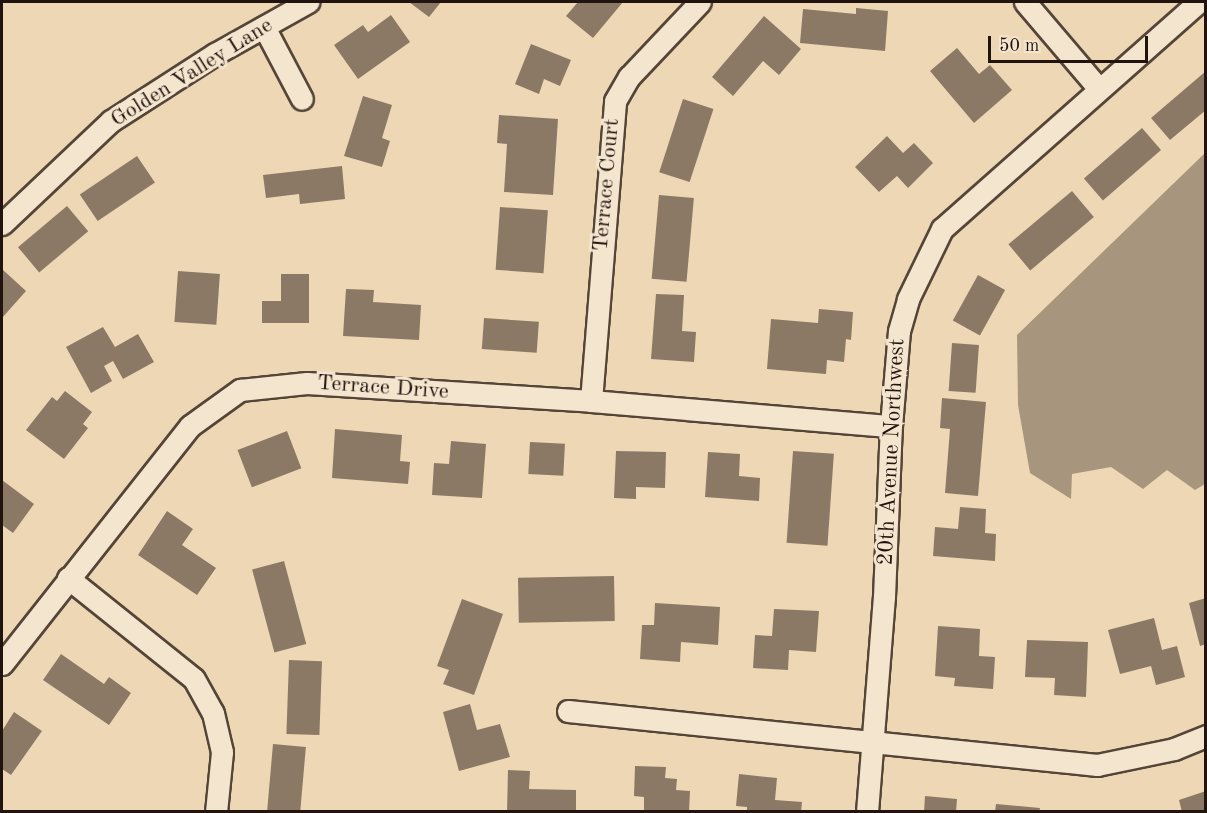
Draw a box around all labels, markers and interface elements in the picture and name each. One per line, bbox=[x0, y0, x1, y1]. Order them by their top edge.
street label: Golden Valley Lane bbox=[106, 13, 278, 133]
scale bar bbox=[991, 24, 1152, 62]
text: 50 m bbox=[999, 37, 1039, 55]
street label: Terrace Court bbox=[588, 117, 626, 253]
street label: 20th Avenue Northwest bbox=[873, 338, 911, 566]
street label: Terrace Drive bbox=[316, 370, 450, 406]

